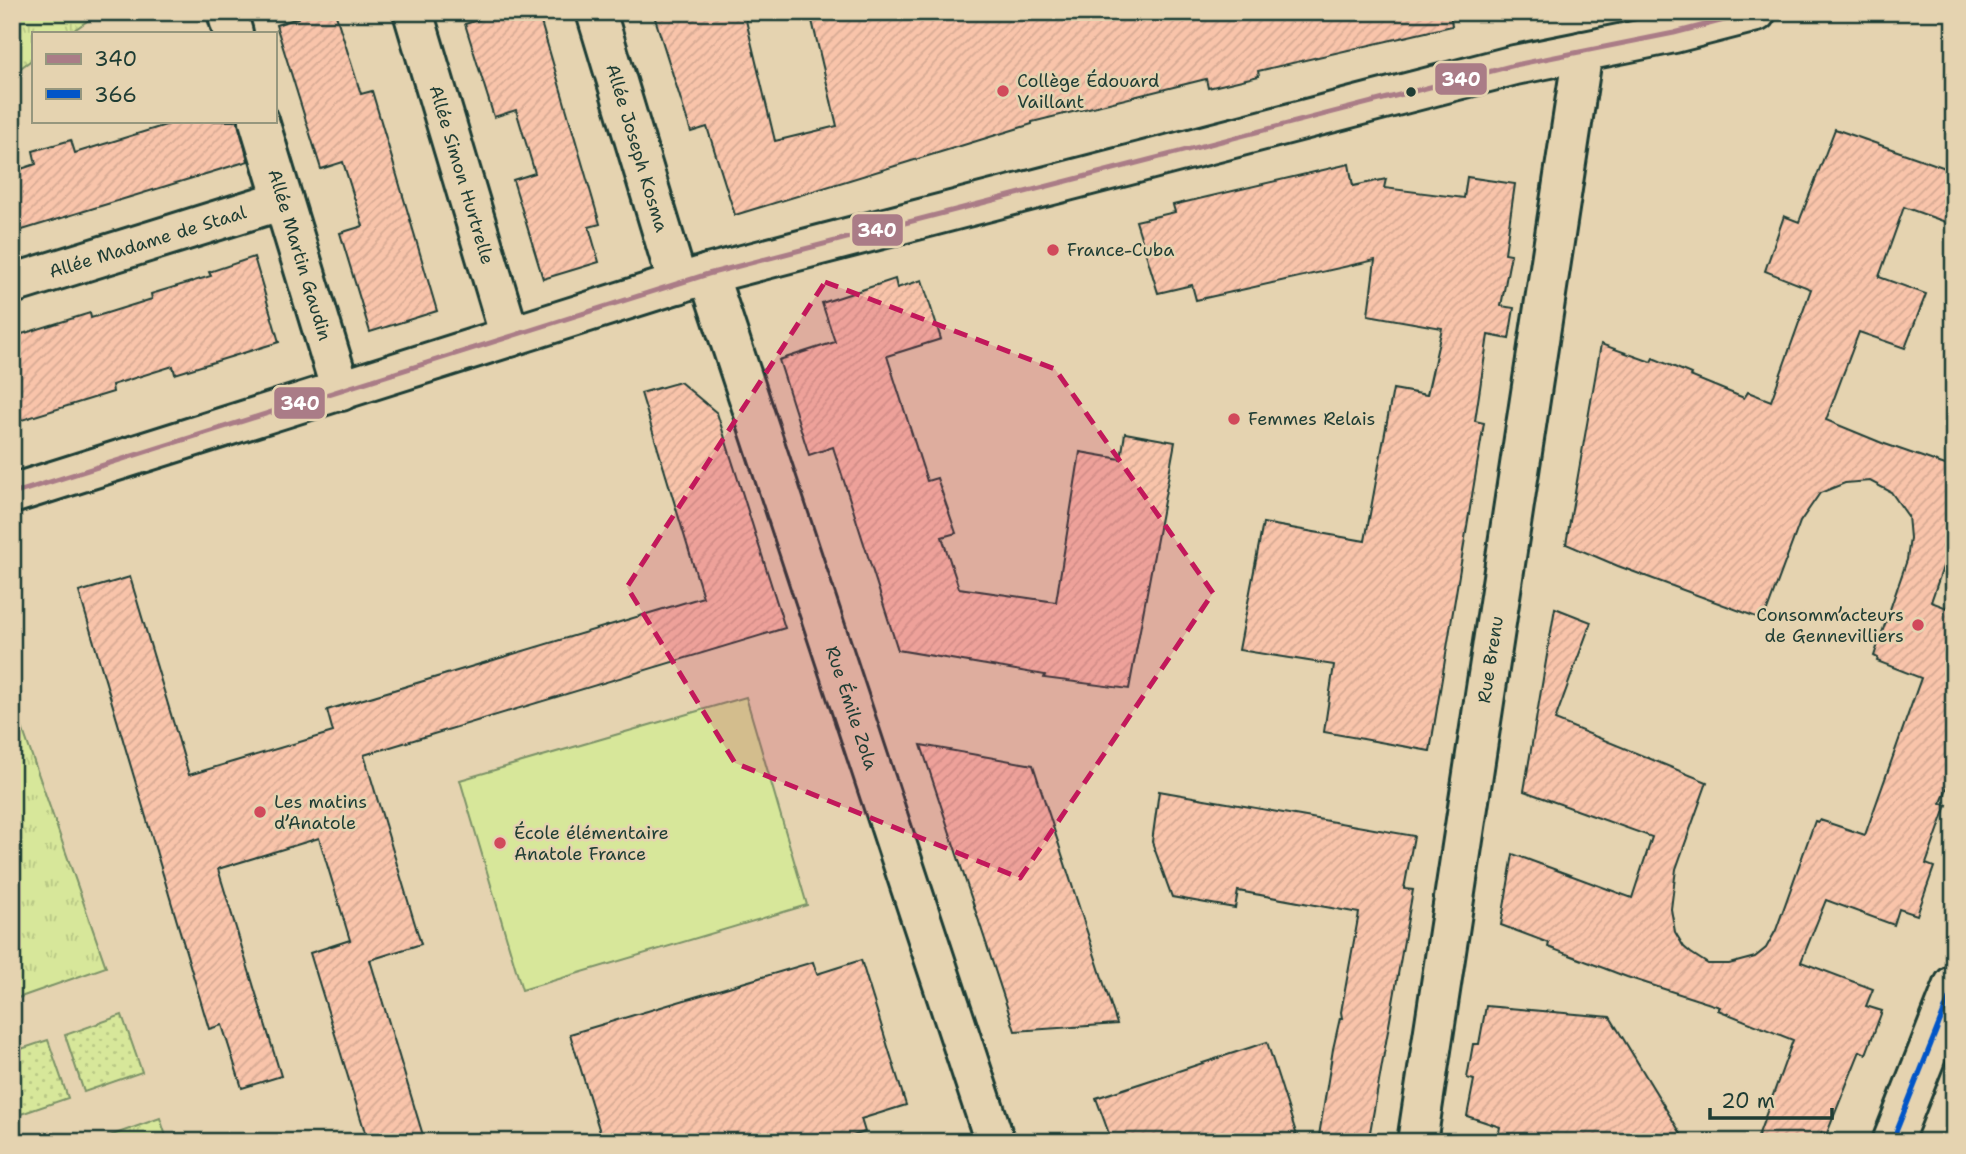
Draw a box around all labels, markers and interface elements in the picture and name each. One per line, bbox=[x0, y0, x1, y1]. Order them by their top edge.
legend bbox=[32, 32, 276, 122]
text: 340 bbox=[94, 45, 137, 73]
street label: Allée Joseph Kosma bbox=[600, 61, 674, 235]
line badge: 340 bbox=[1434, 62, 1488, 96]
text: 340 bbox=[1441, 67, 1481, 92]
place label: Collège Édouard Vaillant bbox=[1017, 69, 1159, 114]
text: 366 bbox=[94, 81, 137, 109]
street label: Allée Simon Hurtrelle bbox=[424, 82, 500, 267]
marker: Collège Édouard Vaillant bbox=[995, 83, 1011, 99]
unlabelled marker bbox=[1404, 85, 1418, 99]
street label: Allée Martin Gaudin bbox=[262, 166, 337, 344]
street label: Allée Madame de Staal bbox=[46, 200, 250, 284]
line badge: 340 bbox=[851, 213, 904, 247]
text: 340 bbox=[857, 218, 897, 243]
place label: France-Cuba bbox=[1067, 238, 1174, 262]
marker: France-Cuba bbox=[1045, 242, 1061, 258]
line badge: 340 bbox=[273, 386, 326, 420]
text: 340 bbox=[280, 391, 320, 416]
place label: Femmes Relais bbox=[1248, 407, 1375, 431]
marker: Femmes Relais bbox=[1226, 411, 1242, 427]
place label: Consomm’acteurs de Gennevilliers bbox=[1756, 603, 1904, 648]
street label: Rue Brenu bbox=[1472, 614, 1509, 705]
marker: Consomm’acteurs de Gennevilliers bbox=[1910, 617, 1926, 633]
street label: Rue Émile Zola bbox=[820, 643, 883, 773]
place label: Les matins d’Anatole bbox=[274, 790, 367, 835]
marker: Les matins d’Anatole bbox=[252, 804, 268, 820]
place label: École élémentaire Anatole France bbox=[514, 821, 669, 866]
marker: École élémentaire Anatole France bbox=[492, 835, 508, 851]
scale bar bbox=[1710, 1077, 1833, 1121]
text: 20 m bbox=[1721, 1087, 1775, 1115]

